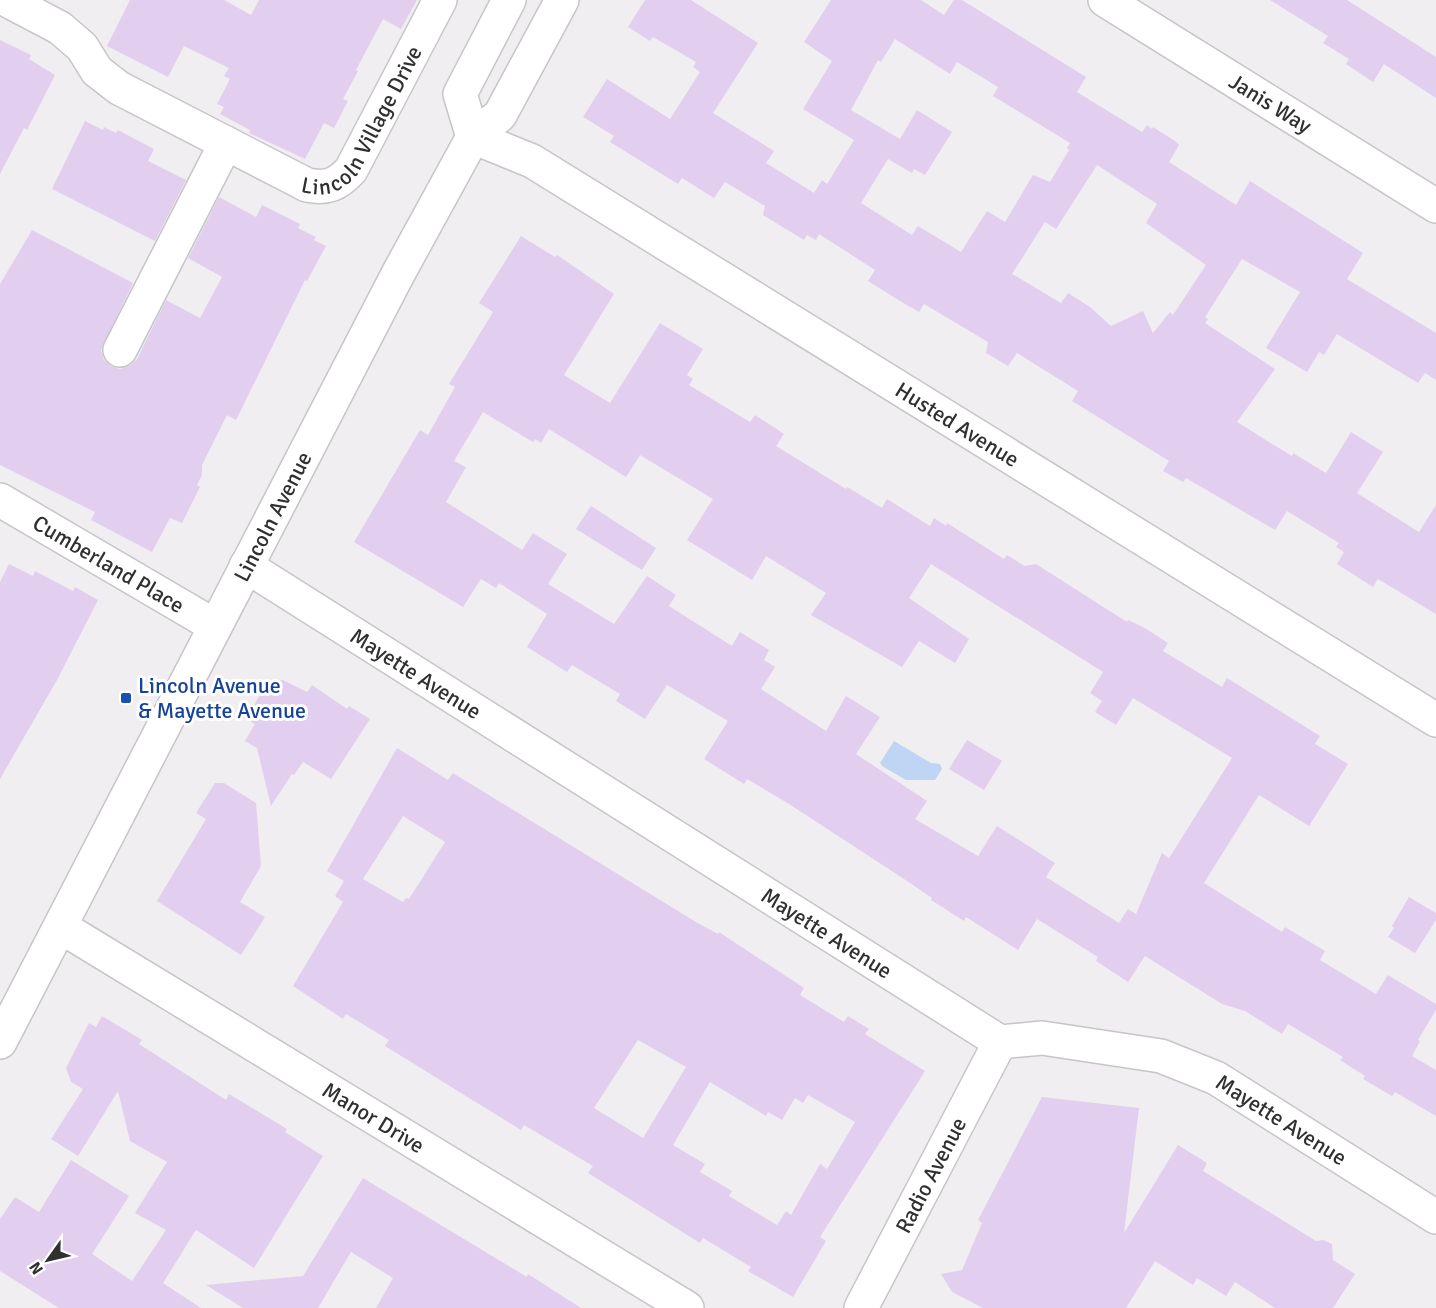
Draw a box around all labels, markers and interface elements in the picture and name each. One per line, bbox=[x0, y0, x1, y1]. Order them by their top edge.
street label: Lincoln Village Drive bbox=[299, 41, 427, 200]
street label: Janis Way bbox=[1224, 67, 1317, 139]
street label: Husted Avenue bbox=[891, 376, 1024, 473]
street label: Lincoln Avenue bbox=[228, 447, 317, 586]
street label: Cumberland Place bbox=[28, 509, 189, 619]
street label: Mayette Avenue bbox=[345, 622, 486, 725]
place label: Lincoln Avenue & Mayette Avenue bbox=[138, 672, 306, 724]
marker: Lincoln Avenue & Mayette Avenue bbox=[119, 691, 133, 705]
street label: Mayette Avenue bbox=[756, 881, 897, 984]
street label: Mayette Avenue bbox=[1211, 1068, 1352, 1171]
street label: Manor Drive bbox=[318, 1076, 430, 1159]
street label: Radio Avenue bbox=[889, 1113, 972, 1238]
north arrow bbox=[18, 1230, 78, 1290]
text: N bbox=[25, 1258, 48, 1278]

